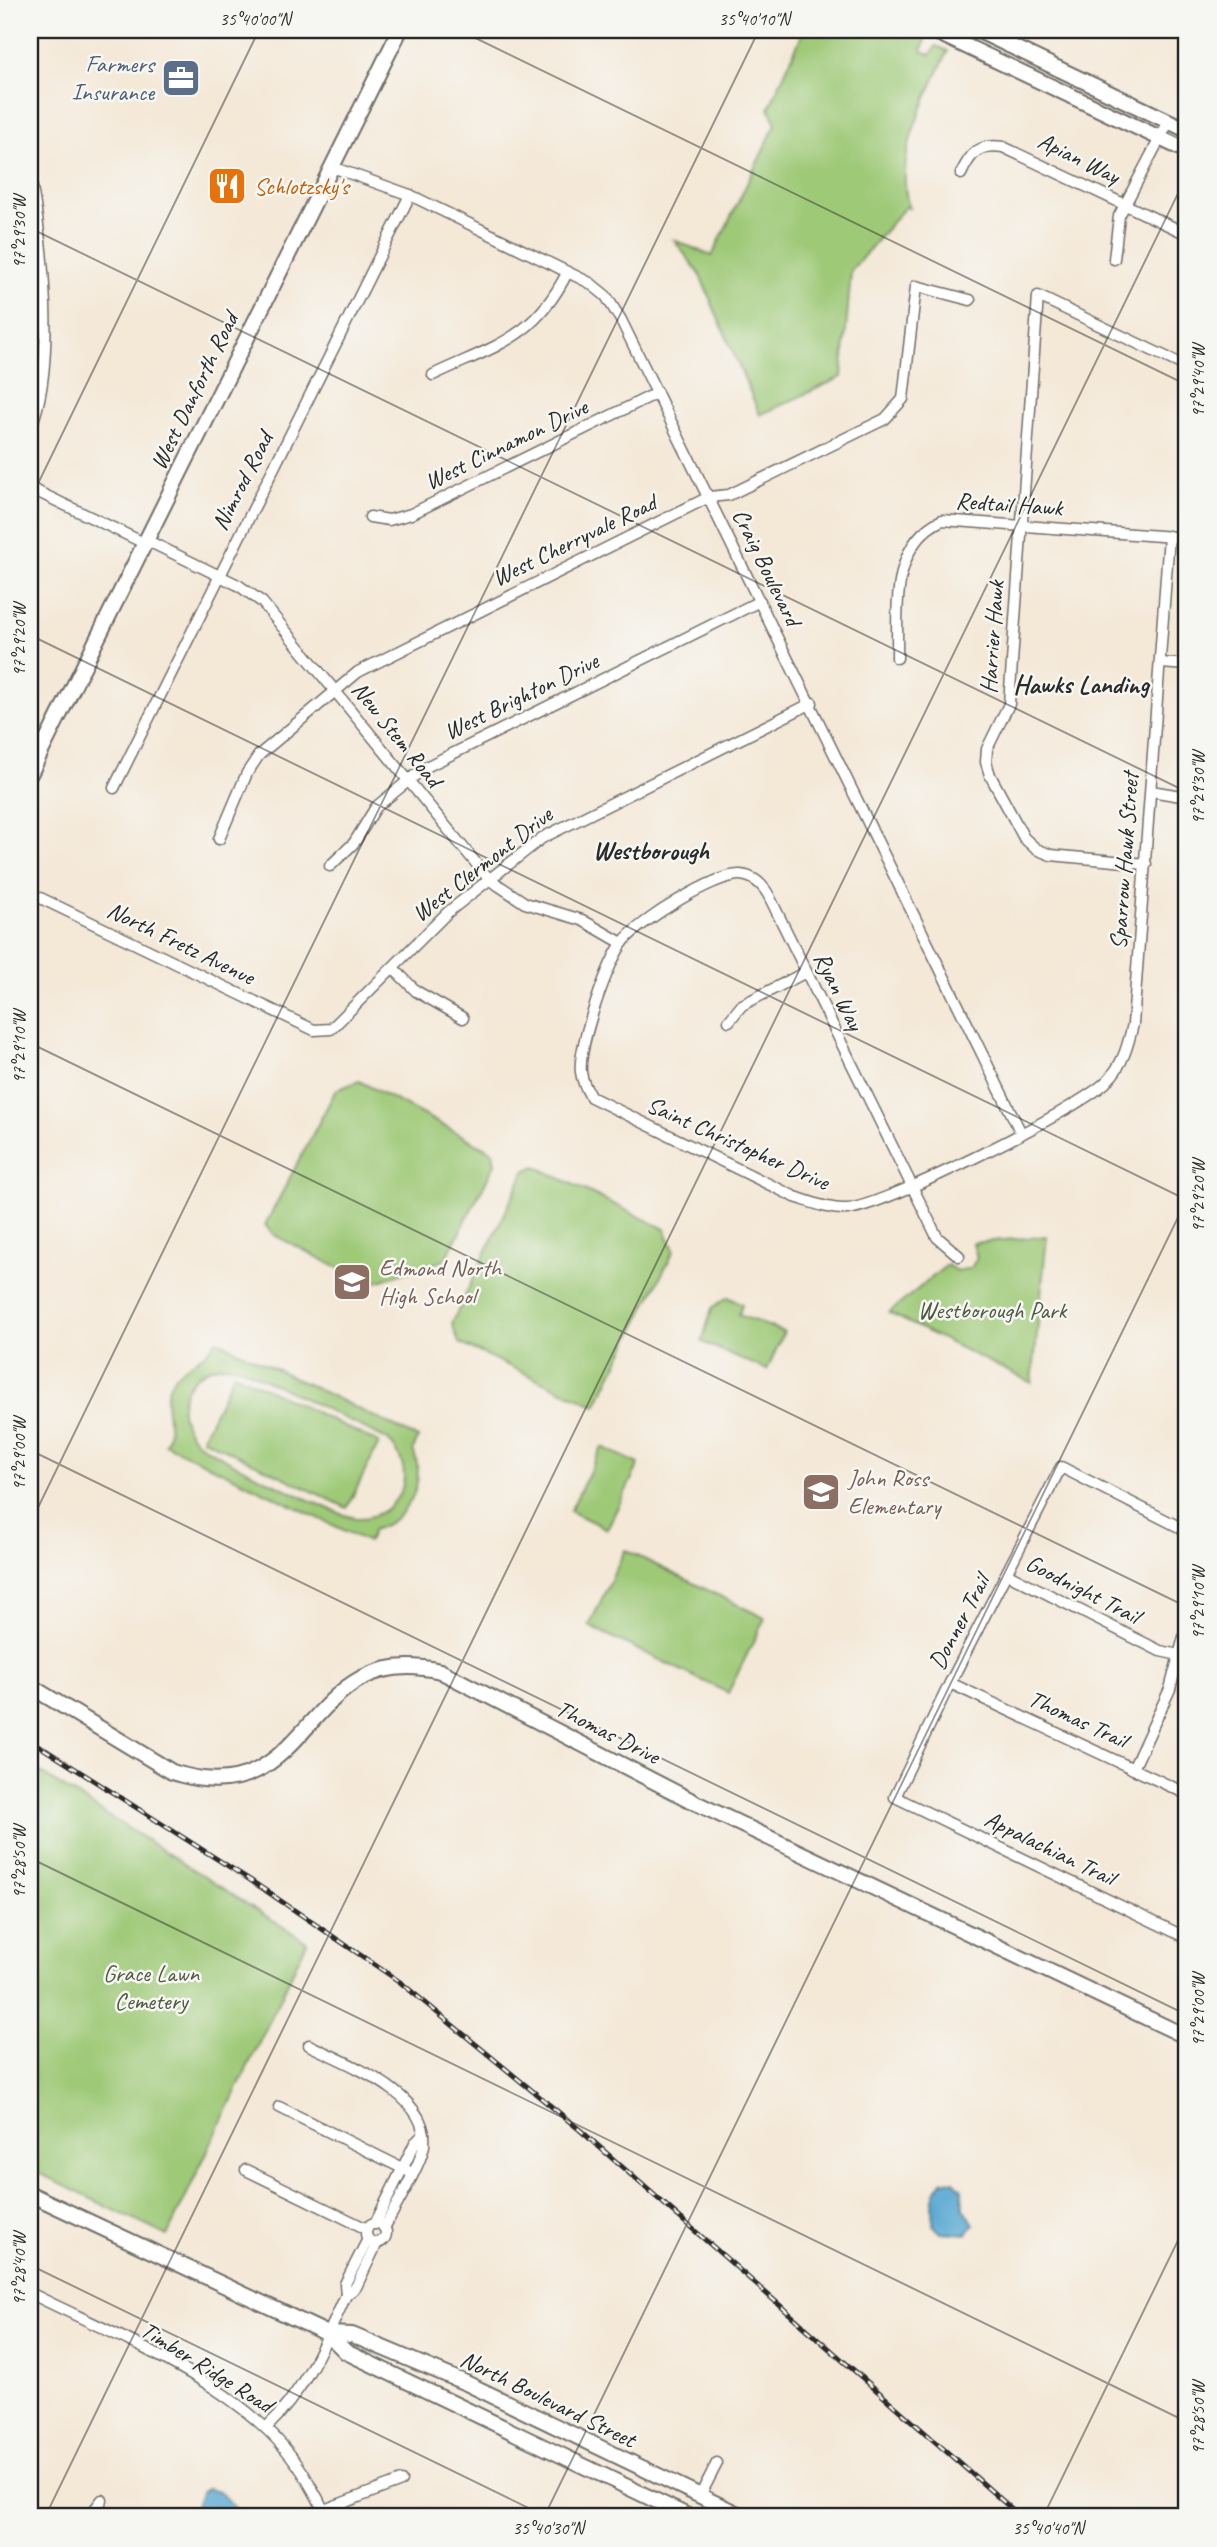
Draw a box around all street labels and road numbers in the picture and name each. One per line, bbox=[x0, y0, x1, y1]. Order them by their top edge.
street label: Apian Way bbox=[1033, 125, 1126, 191]
street label: West Danforth Road bbox=[143, 305, 246, 474]
street label: West Cinnamon Drive bbox=[420, 391, 594, 496]
street label: Nimrod Road bbox=[205, 424, 281, 535]
street label: Redtail Hawk bbox=[955, 485, 1066, 523]
street label: West Cherryvale Road bbox=[487, 486, 664, 593]
street label: Craig Boulevard bbox=[726, 504, 810, 634]
street label: Harrier Hawk bbox=[973, 577, 1011, 694]
street label: West Brighton Drive bbox=[439, 645, 605, 746]
street label: New Stem Road bbox=[345, 675, 451, 796]
street label: Sparrow Hawk Street bbox=[1103, 768, 1145, 950]
street label: West Clermont Drive bbox=[406, 799, 560, 928]
street label: North Fretz Avenue bbox=[103, 894, 261, 993]
street label: Ryan Way bbox=[807, 947, 872, 1037]
street label: Saint Christopher Drive bbox=[642, 1089, 836, 1198]
street label: Goodnight Trail bbox=[1021, 1547, 1149, 1632]
street label: Donner Trail bbox=[922, 1566, 998, 1674]
street label: Thomas Trail bbox=[1024, 1683, 1136, 1757]
street label: Thomas Drive bbox=[551, 1693, 667, 1772]
street label: Appalachian Trail bbox=[980, 1804, 1124, 1894]
street label: Timber Ridge Road bbox=[135, 2314, 282, 2421]
street label: North Boulevard Street bbox=[456, 2344, 642, 2455]

